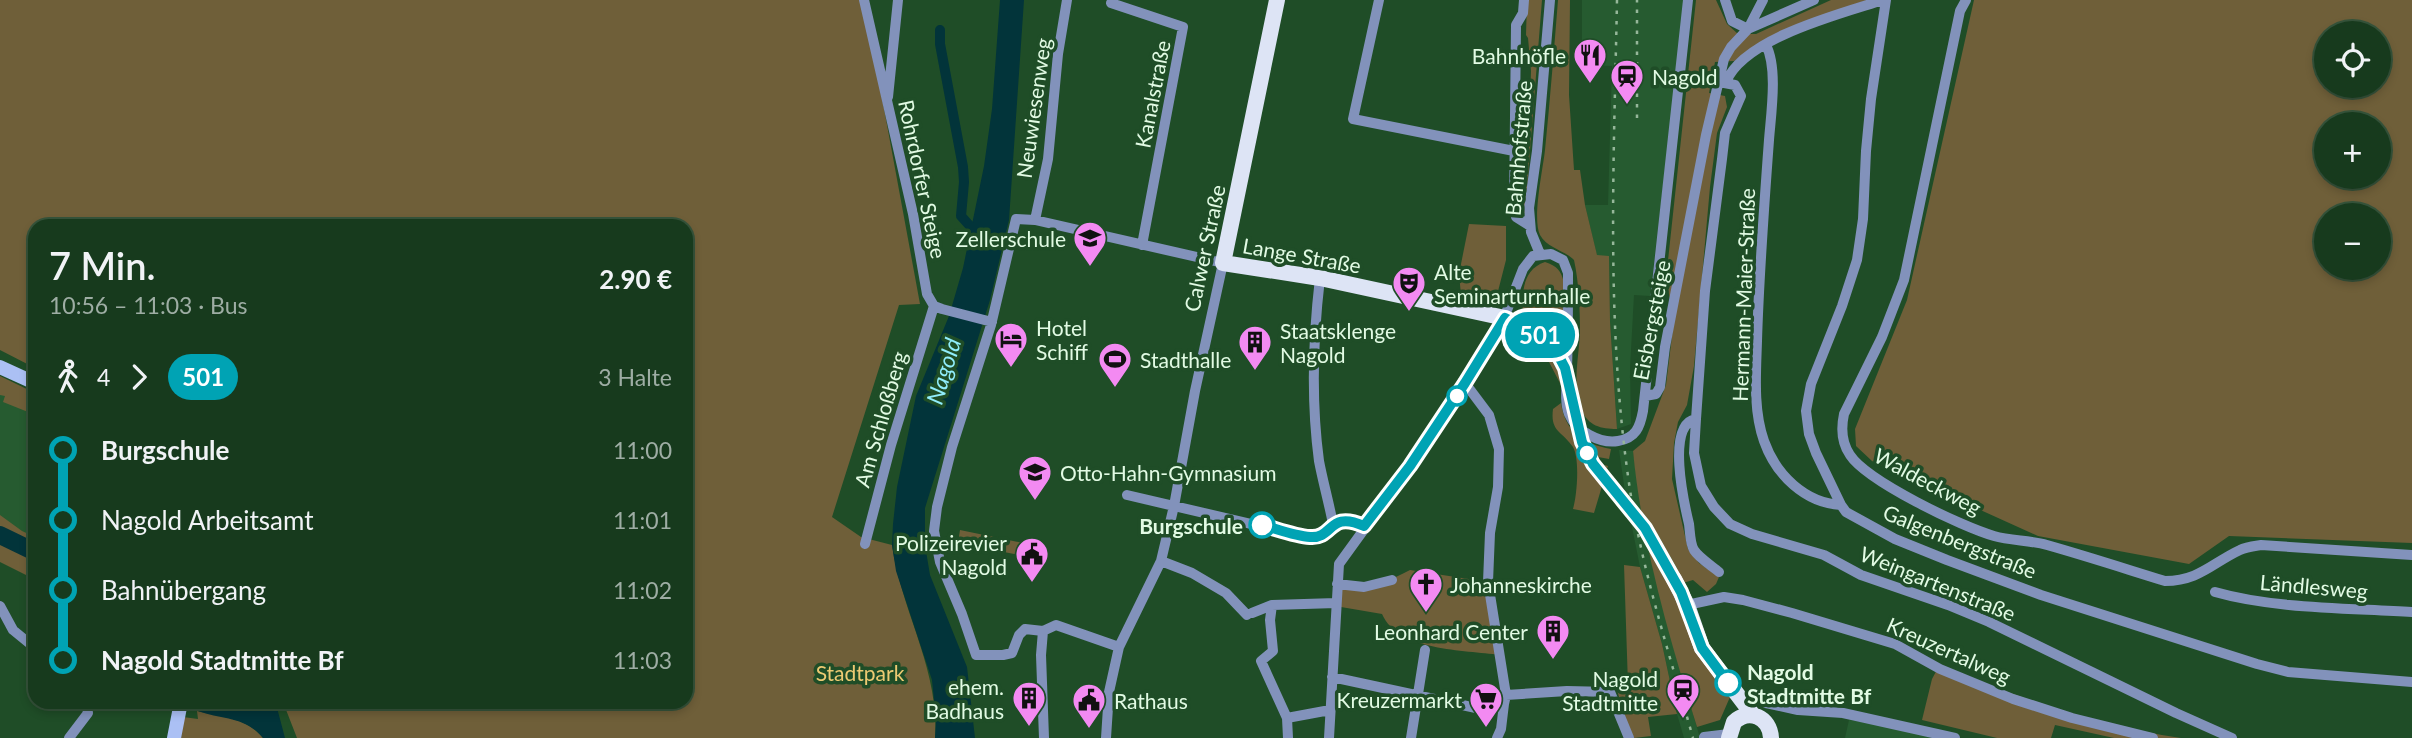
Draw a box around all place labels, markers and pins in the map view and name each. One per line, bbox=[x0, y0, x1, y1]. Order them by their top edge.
restaurant icon: Bahnhöfle bbox=[1571, 36, 1609, 85]
place label: Bahnhöfle bbox=[1472, 43, 1566, 68]
station icon: Nagold bbox=[1608, 57, 1646, 106]
place label: Nagold bbox=[1652, 64, 1718, 89]
school or university icon: Zellerschule bbox=[1071, 219, 1109, 268]
place label: Zellerschule bbox=[956, 226, 1066, 251]
place label: Alte Seminarturnhalle bbox=[1434, 259, 1590, 308]
theatre icon: Alte Seminarturnhalle bbox=[1390, 264, 1428, 313]
place label: Hotel Schiff bbox=[1036, 315, 1088, 364]
place label: Staatsklenge Nagold bbox=[1280, 318, 1396, 367]
hotel icon: Hotel Schiff bbox=[992, 320, 1030, 369]
building icon: Staatsklenge Nagold bbox=[1236, 323, 1274, 372]
sports icon: Stadthalle bbox=[1096, 340, 1134, 389]
place label: Stadthalle bbox=[1140, 347, 1231, 372]
unlabelled marker bbox=[1447, 386, 1467, 406]
unlabelled marker bbox=[1577, 443, 1597, 463]
school or university icon: Otto-Hahn-Gymnasium bbox=[1016, 453, 1054, 502]
place label: Otto-Hahn-Gymnasium bbox=[1060, 460, 1276, 485]
marker: Burgschule bbox=[1249, 512, 1275, 538]
place label: Burgschule bbox=[1139, 513, 1243, 538]
place label: Polizeirevier Nagold bbox=[895, 530, 1007, 579]
public building icon: Polizeirevier Nagold bbox=[1013, 535, 1051, 584]
church icon: Johanneskirche bbox=[1407, 565, 1445, 614]
place label: Johanneskirche bbox=[1450, 572, 1592, 597]
building icon: Leonhard Center bbox=[1534, 612, 1572, 661]
place label: Leonhard Center bbox=[1374, 619, 1528, 644]
place label: Nagold Stadtmitte Bf bbox=[1747, 659, 1872, 708]
place label: Nagold Stadtmitte bbox=[1562, 666, 1658, 715]
marker: Nagold Stadtmitte Bf bbox=[1715, 670, 1741, 696]
station icon: Nagold Stadtmitte bbox=[1664, 671, 1702, 720]
place label: ehem. Badhaus bbox=[925, 674, 1004, 723]
building icon: ehem. Badhaus bbox=[1010, 679, 1048, 728]
supermarket icon: Kreuzermarkt bbox=[1467, 680, 1505, 729]
public building icon: Rathaus bbox=[1070, 681, 1108, 730]
place label: Kreuzermarkt bbox=[1337, 687, 1462, 712]
place label: Rathaus bbox=[1114, 688, 1188, 713]

